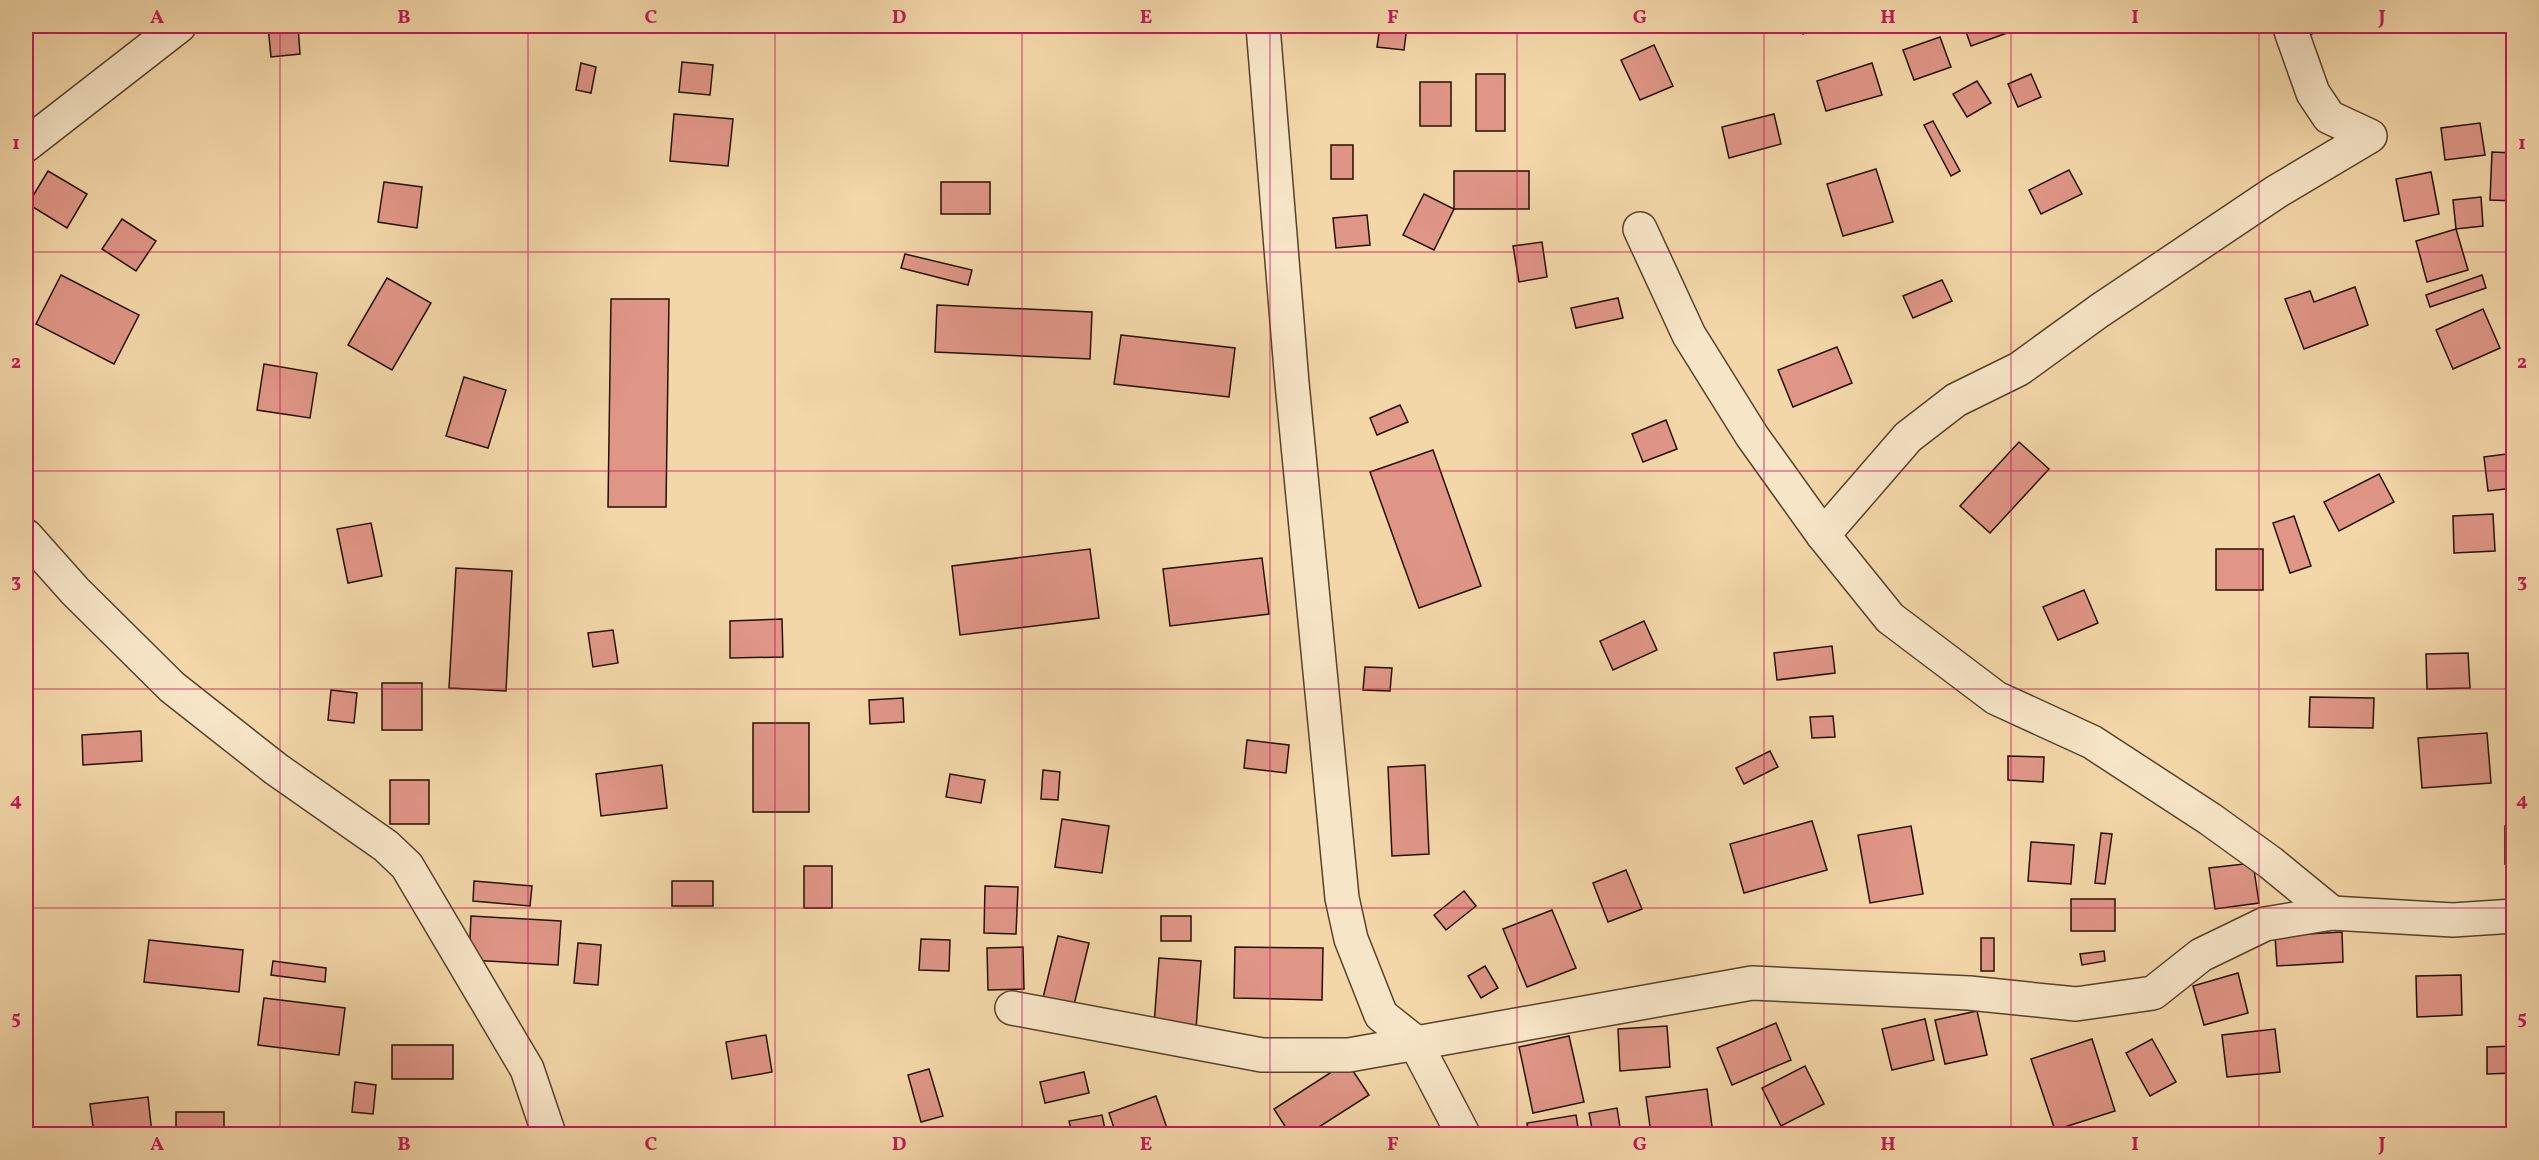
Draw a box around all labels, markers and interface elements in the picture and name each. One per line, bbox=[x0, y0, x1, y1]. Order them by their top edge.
text: A bbox=[150, 4, 164, 32]
text: B bbox=[397, 4, 411, 32]
text: C bbox=[645, 4, 658, 32]
text: D bbox=[892, 4, 906, 32]
text: E bbox=[1140, 4, 1152, 32]
text: F bbox=[1387, 4, 1399, 32]
text: G bbox=[1633, 4, 1647, 32]
text: H bbox=[1880, 4, 1896, 32]
text: I bbox=[2131, 4, 2139, 32]
text: J bbox=[2377, 4, 2386, 32]
text: 1 bbox=[12, 130, 20, 158]
text: 1 bbox=[2518, 130, 2526, 158]
text: 2 bbox=[11, 349, 21, 377]
text: 2 bbox=[2517, 349, 2527, 377]
text: 3 bbox=[11, 568, 21, 596]
text: 3 bbox=[2517, 568, 2527, 596]
text: 4 bbox=[10, 787, 22, 815]
text: 4 bbox=[2516, 787, 2528, 815]
text: 5 bbox=[11, 1005, 21, 1033]
text: 5 bbox=[2517, 1005, 2527, 1033]
text: A bbox=[150, 1131, 164, 1159]
text: B bbox=[397, 1131, 411, 1159]
text: C bbox=[645, 1131, 658, 1159]
text: D bbox=[892, 1131, 906, 1159]
text: E bbox=[1140, 1131, 1152, 1159]
text: F bbox=[1387, 1131, 1399, 1159]
text: G bbox=[1633, 1131, 1647, 1159]
text: H bbox=[1880, 1131, 1896, 1159]
text: I bbox=[2131, 1131, 2139, 1159]
text: J bbox=[2377, 1131, 2386, 1159]

